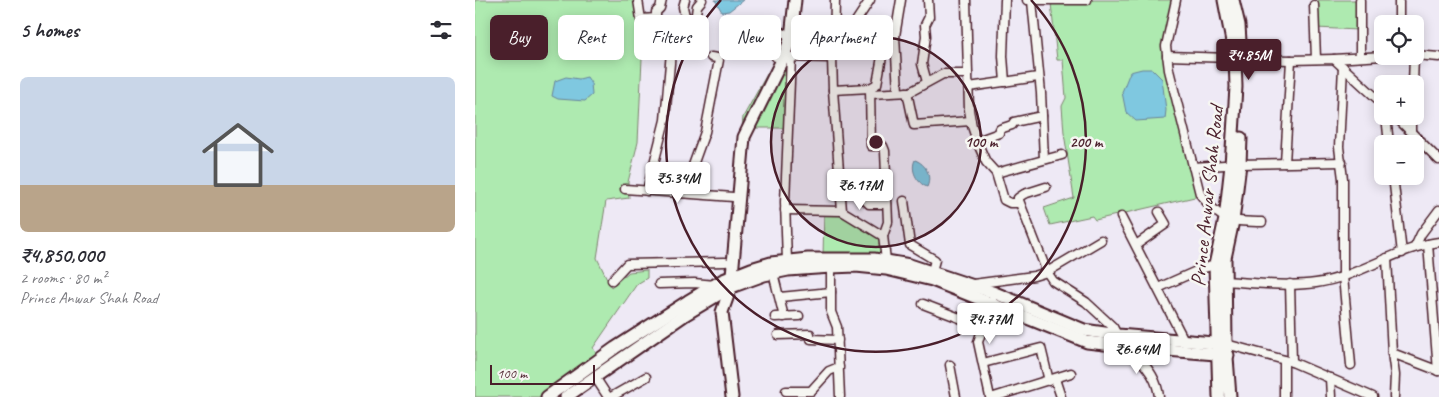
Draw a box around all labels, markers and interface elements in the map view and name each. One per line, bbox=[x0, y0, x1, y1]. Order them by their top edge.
chip: Buy bbox=[490, 15, 548, 60]
chip: Rent bbox=[558, 15, 624, 60]
chip: Filters bbox=[634, 15, 709, 60]
chip: New bbox=[719, 15, 781, 60]
chip: Apartment bbox=[791, 15, 893, 60]
map controls bbox=[1374, 15, 1424, 185]
button: locate bbox=[1374, 15, 1424, 65]
icon: filters bbox=[427, 16, 455, 44]
text: 5 homes bbox=[20, 17, 79, 43]
pin: ₹4.85M bbox=[1208, 38, 1290, 81]
text: ₹4.85M bbox=[1227, 45, 1271, 65]
button: + bbox=[1374, 75, 1424, 125]
street label: Prince Anwar Shah Road bbox=[1185, 102, 1230, 288]
icon: home bbox=[193, 110, 283, 200]
centre of rings bbox=[867, 133, 885, 151]
text: 100 m bbox=[965, 133, 999, 152]
text: 200 m bbox=[1070, 133, 1104, 152]
button: − bbox=[1374, 135, 1424, 185]
pin: ₹5.34M bbox=[637, 162, 719, 204]
text: ₹5.34M bbox=[656, 168, 700, 188]
pin: ₹6.17M bbox=[819, 168, 901, 211]
text: ₹6.17M bbox=[838, 175, 882, 195]
text: ₹4,850,000 bbox=[20, 242, 104, 268]
text: 2 rooms · 80 m² bbox=[20, 268, 106, 288]
text: Prince Anwar Shah Road bbox=[20, 288, 158, 308]
pin: ₹4.77M bbox=[949, 302, 1031, 345]
text: ₹4.77M bbox=[968, 309, 1012, 329]
pin: ₹6.64M bbox=[1096, 332, 1178, 375]
text: ₹6.64M bbox=[1115, 339, 1159, 359]
scale bar bbox=[490, 362, 595, 385]
text: 100 m bbox=[497, 365, 527, 382]

